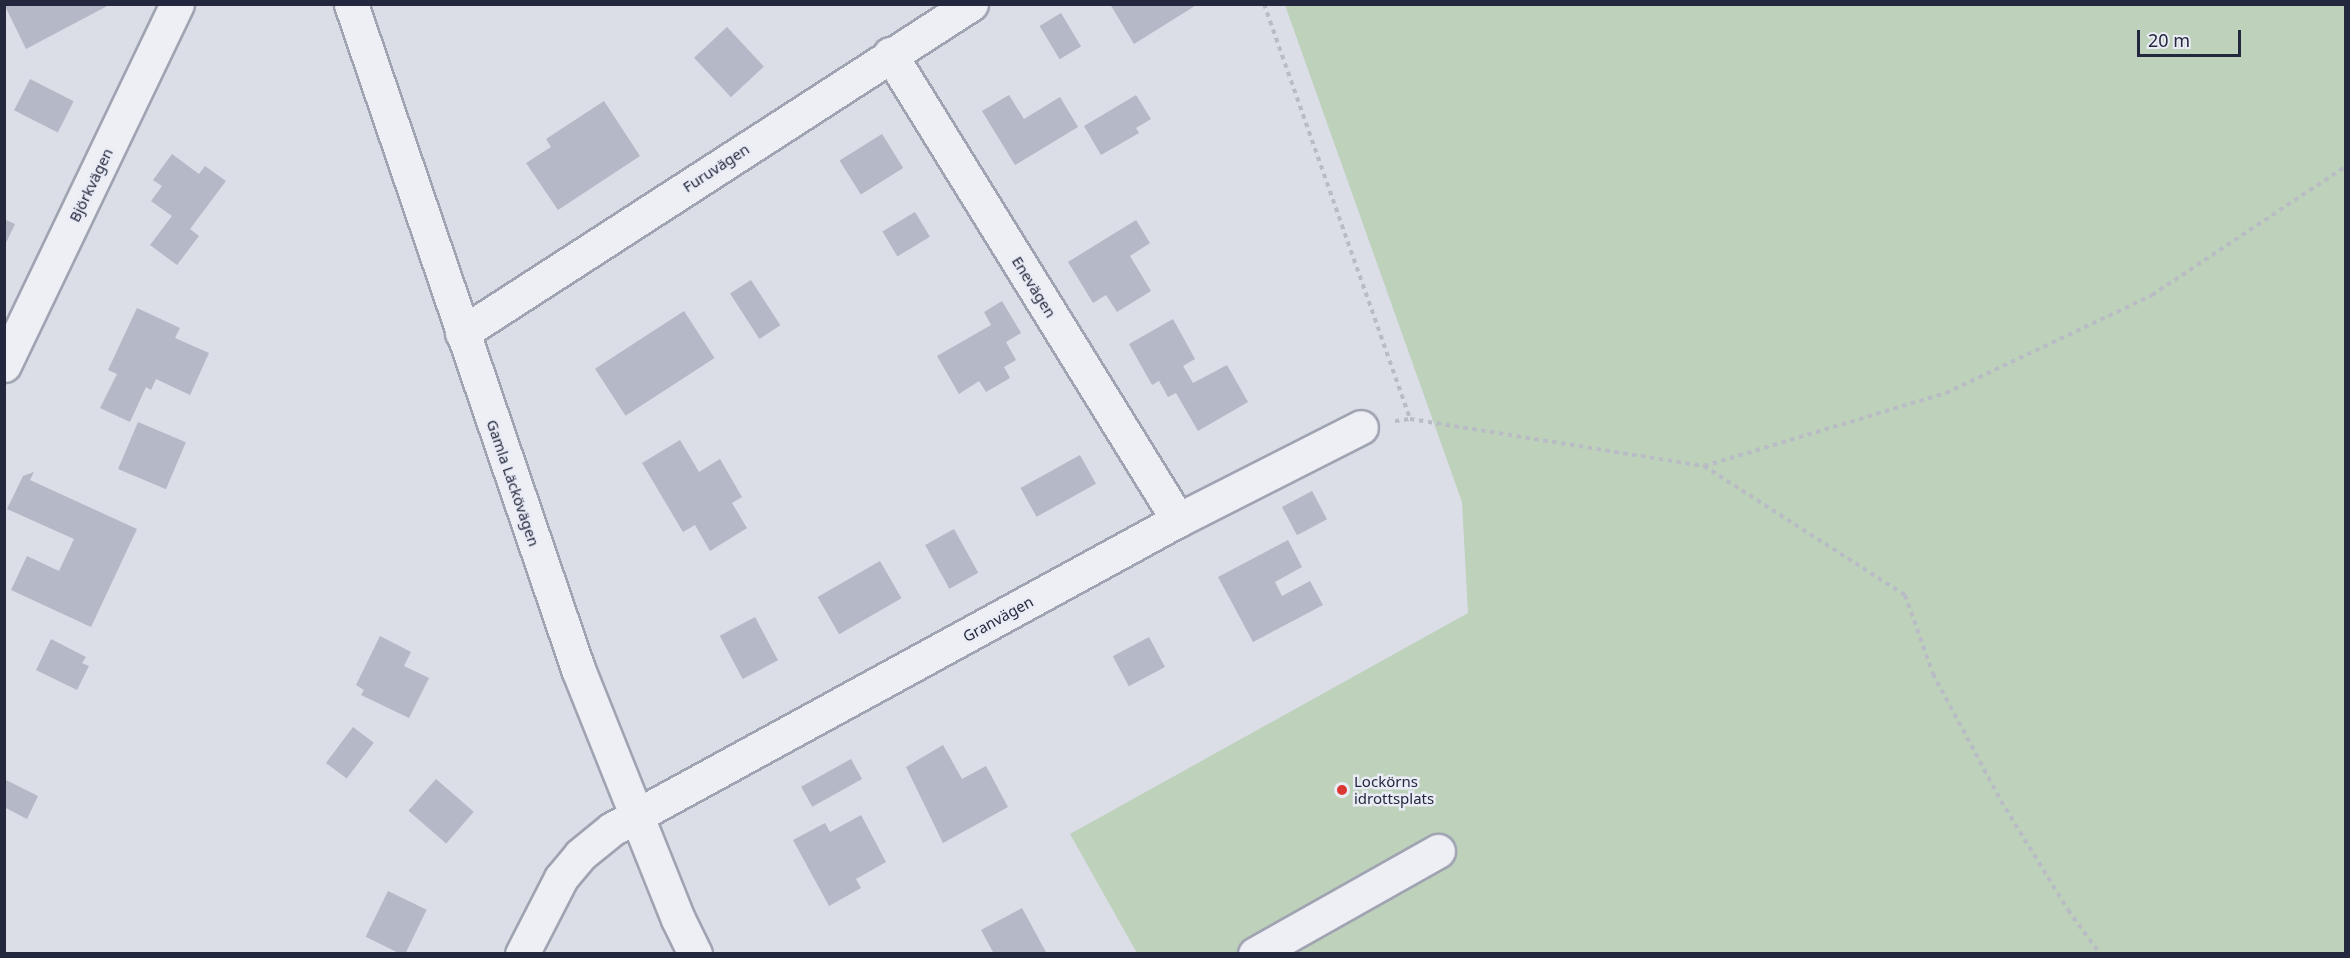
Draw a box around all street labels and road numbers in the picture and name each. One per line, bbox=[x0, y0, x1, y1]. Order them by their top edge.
street label: Furuvägen bbox=[679, 140, 753, 196]
street label: Björkvägen bbox=[65, 145, 117, 225]
street label: Enevägen bbox=[1008, 253, 1060, 321]
street label: Gamla Läckövägen bbox=[483, 417, 543, 549]
street label: Granvägen bbox=[960, 592, 1036, 646]

